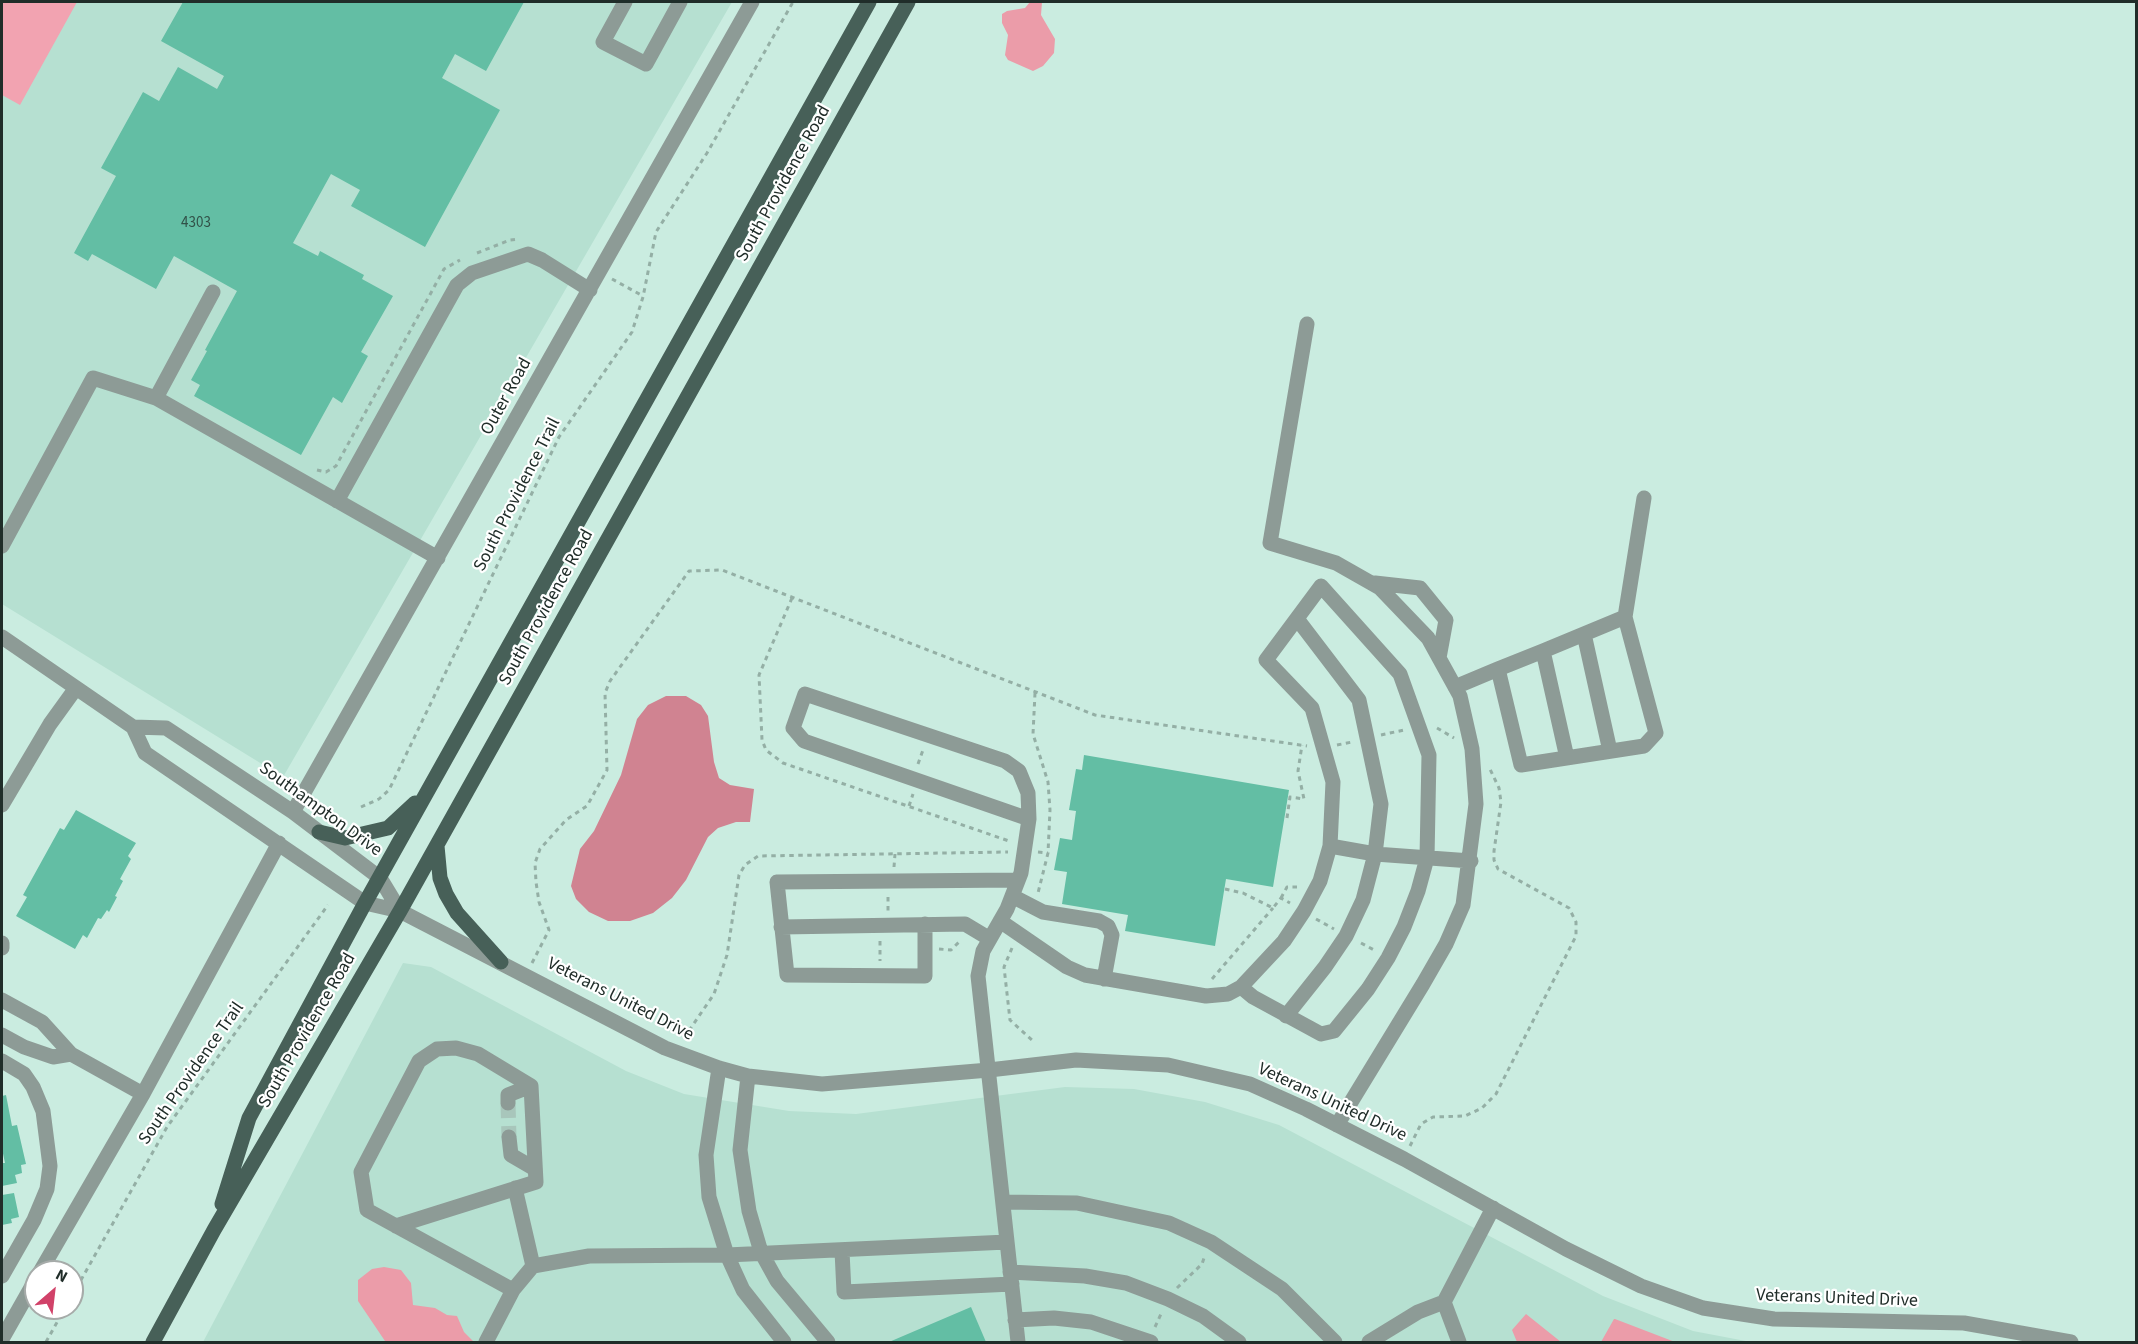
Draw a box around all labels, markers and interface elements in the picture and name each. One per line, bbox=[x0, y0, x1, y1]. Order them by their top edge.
street label: South Providence Road bbox=[732, 102, 836, 266]
house number: 4303 bbox=[181, 215, 211, 233]
street label: Outer Road bbox=[477, 355, 537, 439]
street label: South Providence Trail bbox=[470, 415, 566, 575]
street label: South Providence Road bbox=[495, 526, 599, 690]
street label: Southampton Drive bbox=[254, 758, 386, 862]
street label: South Providence Road bbox=[255, 950, 361, 1112]
street label: Veterans United Drive bbox=[543, 954, 697, 1046]
street label: South Providence Trail bbox=[135, 998, 249, 1150]
street label: Veterans United Drive bbox=[1254, 1059, 1410, 1147]
north arrow bbox=[24, 1260, 84, 1320]
text: N bbox=[52, 1264, 71, 1288]
street label: Veterans United Drive bbox=[1756, 1285, 1918, 1313]

